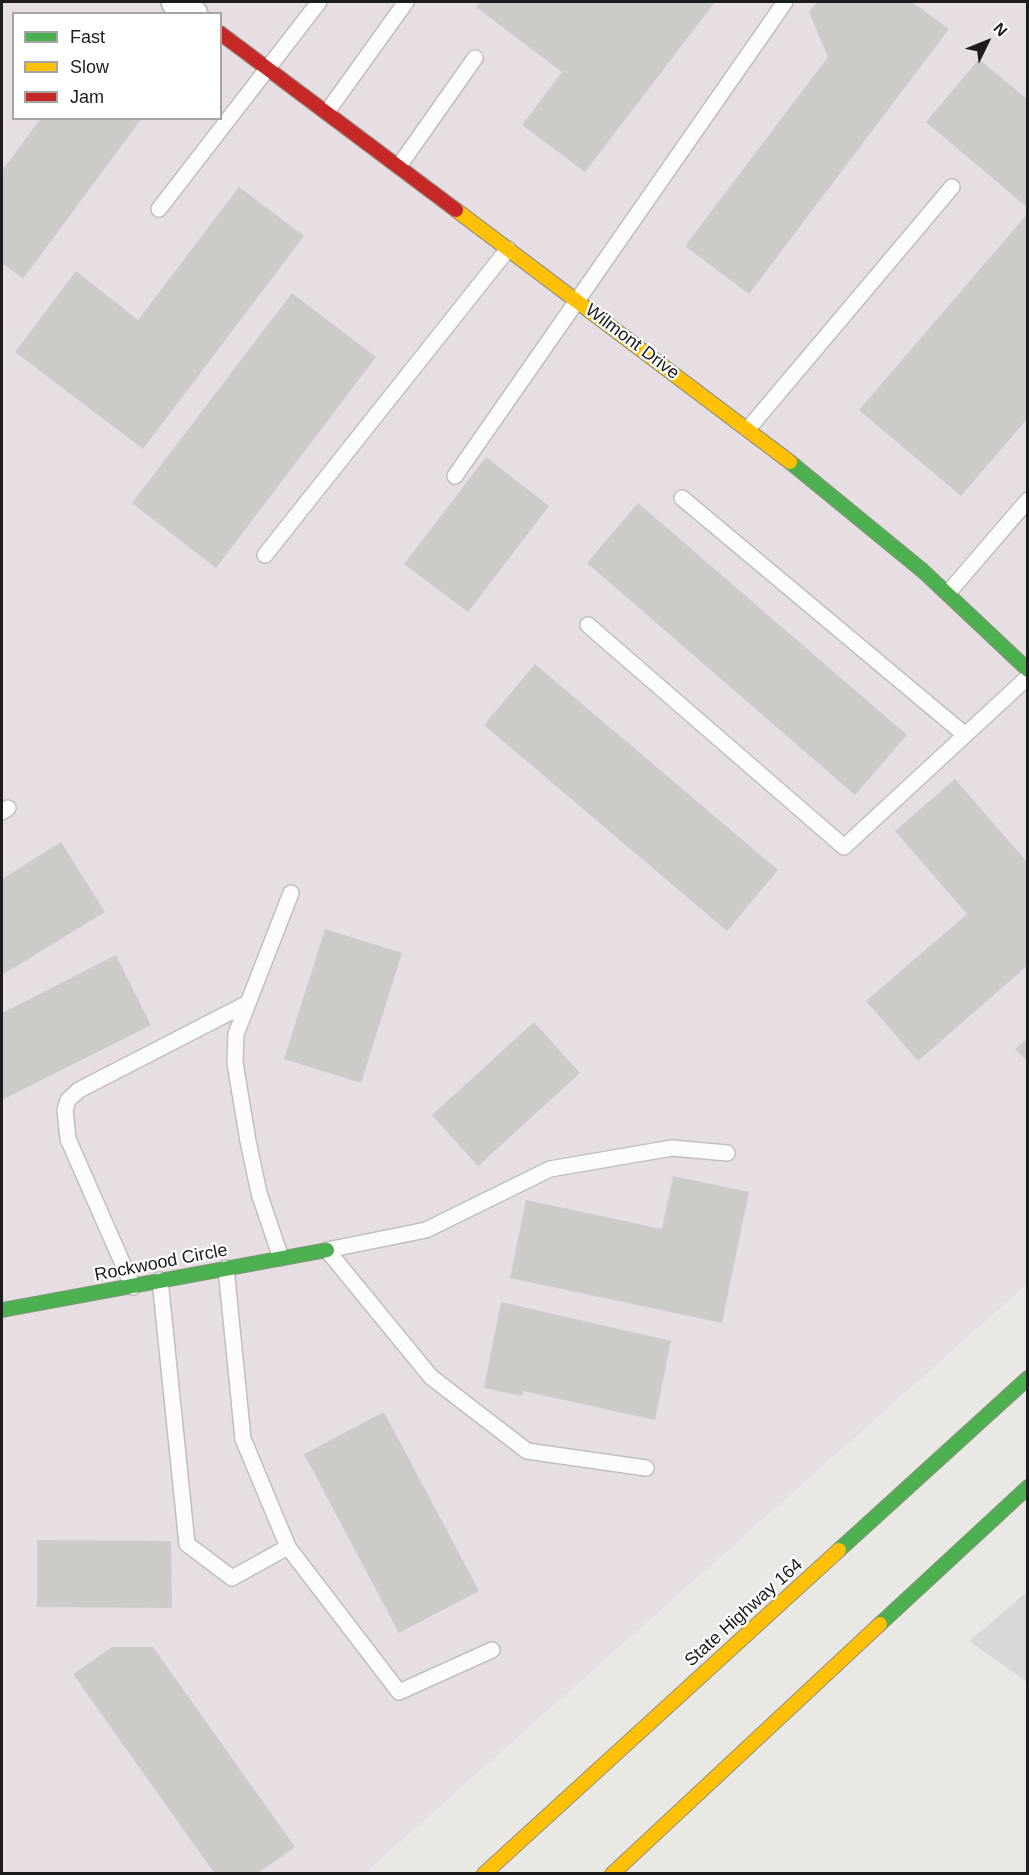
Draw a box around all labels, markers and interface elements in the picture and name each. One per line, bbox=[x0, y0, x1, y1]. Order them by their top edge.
legend bbox=[12, 12, 222, 120]
north arrow bbox=[957, 12, 1017, 72]
text: N bbox=[990, 19, 1011, 39]
text: Fast bbox=[70, 27, 105, 47]
text: Slow bbox=[70, 57, 109, 77]
text: Jam bbox=[70, 87, 104, 107]
street label: Wilmont Drive bbox=[581, 300, 683, 384]
street label: Rockwood Circle bbox=[93, 1240, 229, 1286]
street label: State Highway 164 bbox=[681, 1554, 807, 1672]

